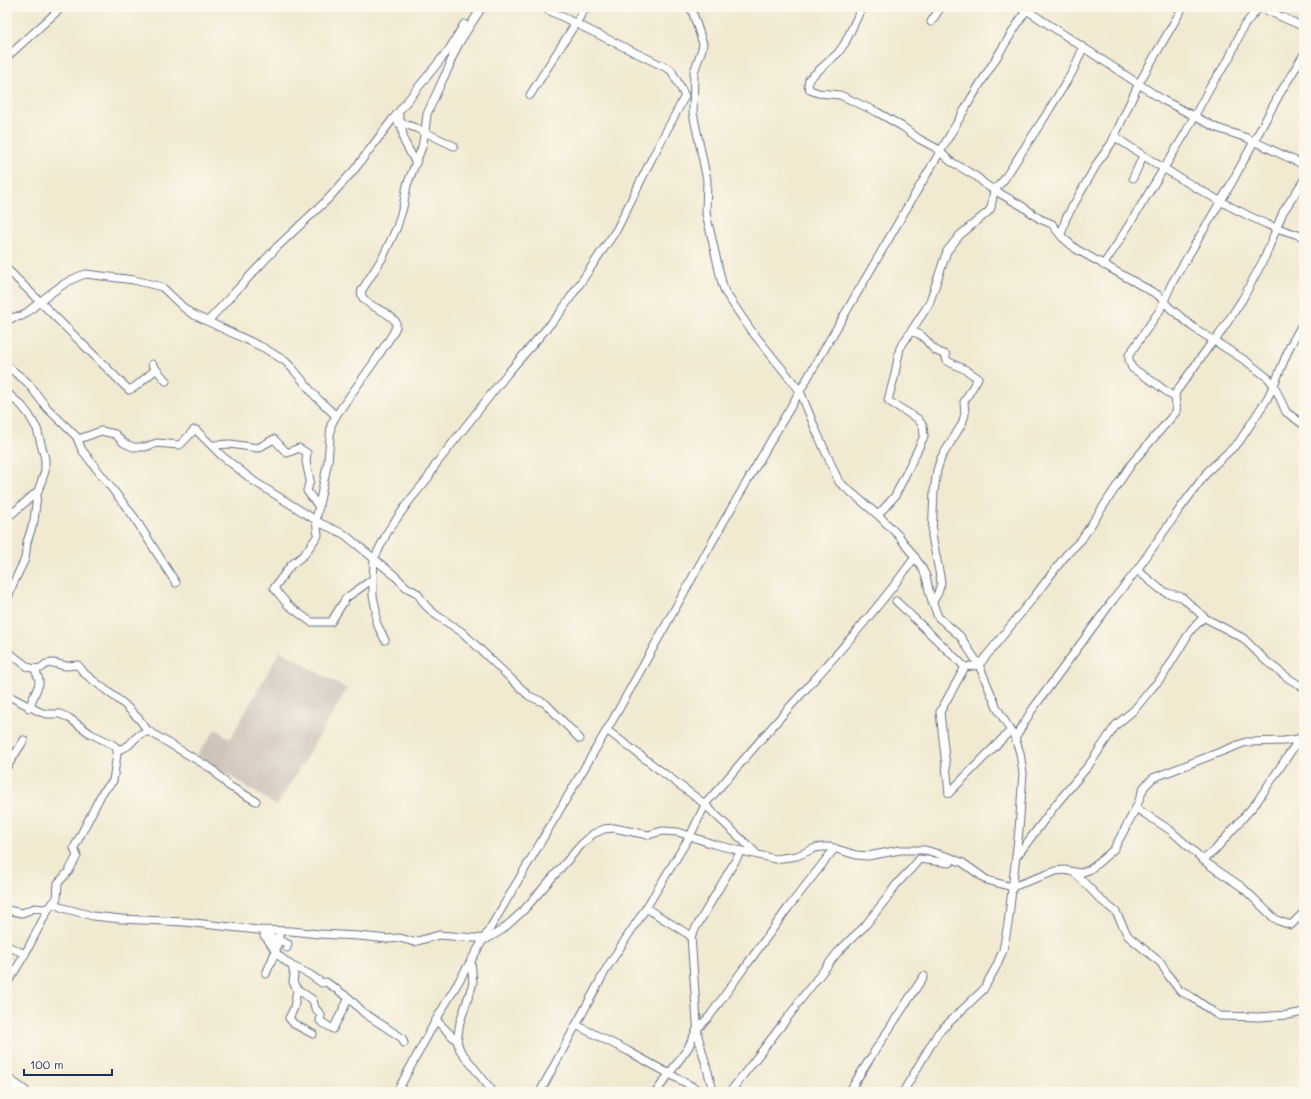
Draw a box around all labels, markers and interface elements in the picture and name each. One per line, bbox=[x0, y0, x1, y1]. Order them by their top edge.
scale bar bbox=[24, 1051, 112, 1077]
text: 100 m bbox=[30, 1056, 64, 1072]

